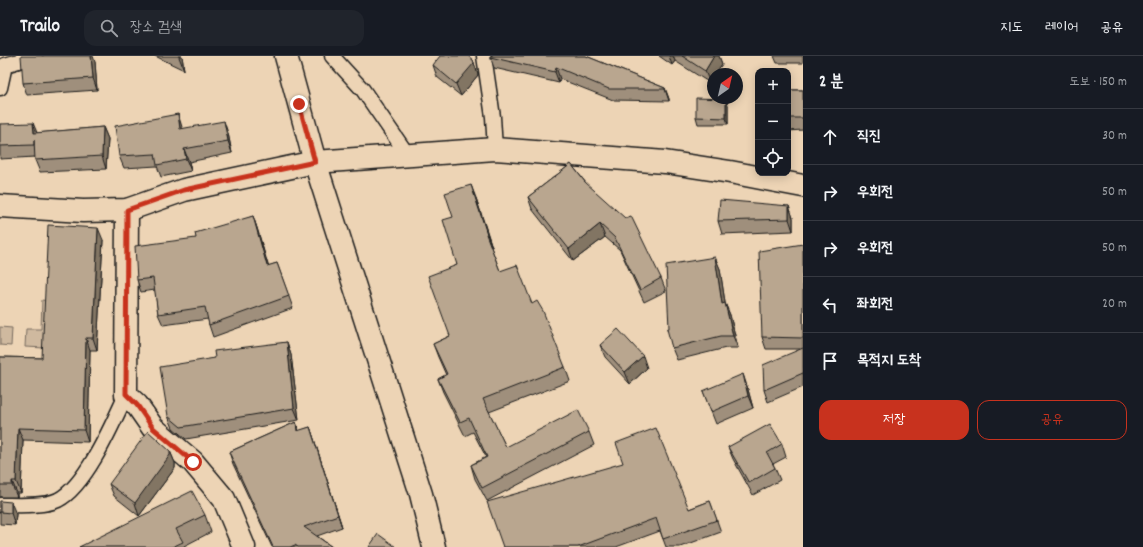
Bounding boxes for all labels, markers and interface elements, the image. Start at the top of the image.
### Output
search box [84,10,364,46]
text: Trailo [20,14,60,41]
icon: search [98,17,120,39]
text: 장소 검색 [130,17,182,39]
text: 지도 [1000,18,1023,38]
text: 레이어 [1045,18,1078,38]
text: 공유 [1100,18,1123,38]
north arrow [707,68,743,104]
map controls [755,68,791,176]
button: + [755,68,791,104]
text: 2 분 [819,71,844,95]
text: 도보 · 150 m [1069,73,1127,92]
route end [290,95,308,113]
button: − [755,104,791,140]
icon: ahead [819,126,841,148]
text: 직진 [857,126,881,148]
text: 30 m [1102,127,1127,146]
button: locate [755,140,791,176]
icon: right [819,182,841,204]
text: 우회전 [857,182,893,204]
text: 50 m [1102,183,1127,202]
icon: right [819,238,841,260]
text: 우회전 [857,238,893,260]
text: 50 m [1102,239,1127,258]
icon: left [819,294,841,316]
text: 좌회전 [857,294,893,316]
text: 20 m [1102,295,1127,314]
icon: arrive [819,350,841,372]
text: 목적지 도착 [857,350,921,372]
button: 저장 [819,400,969,440]
button: 공유 [977,400,1127,440]
route start [184,453,202,471]

